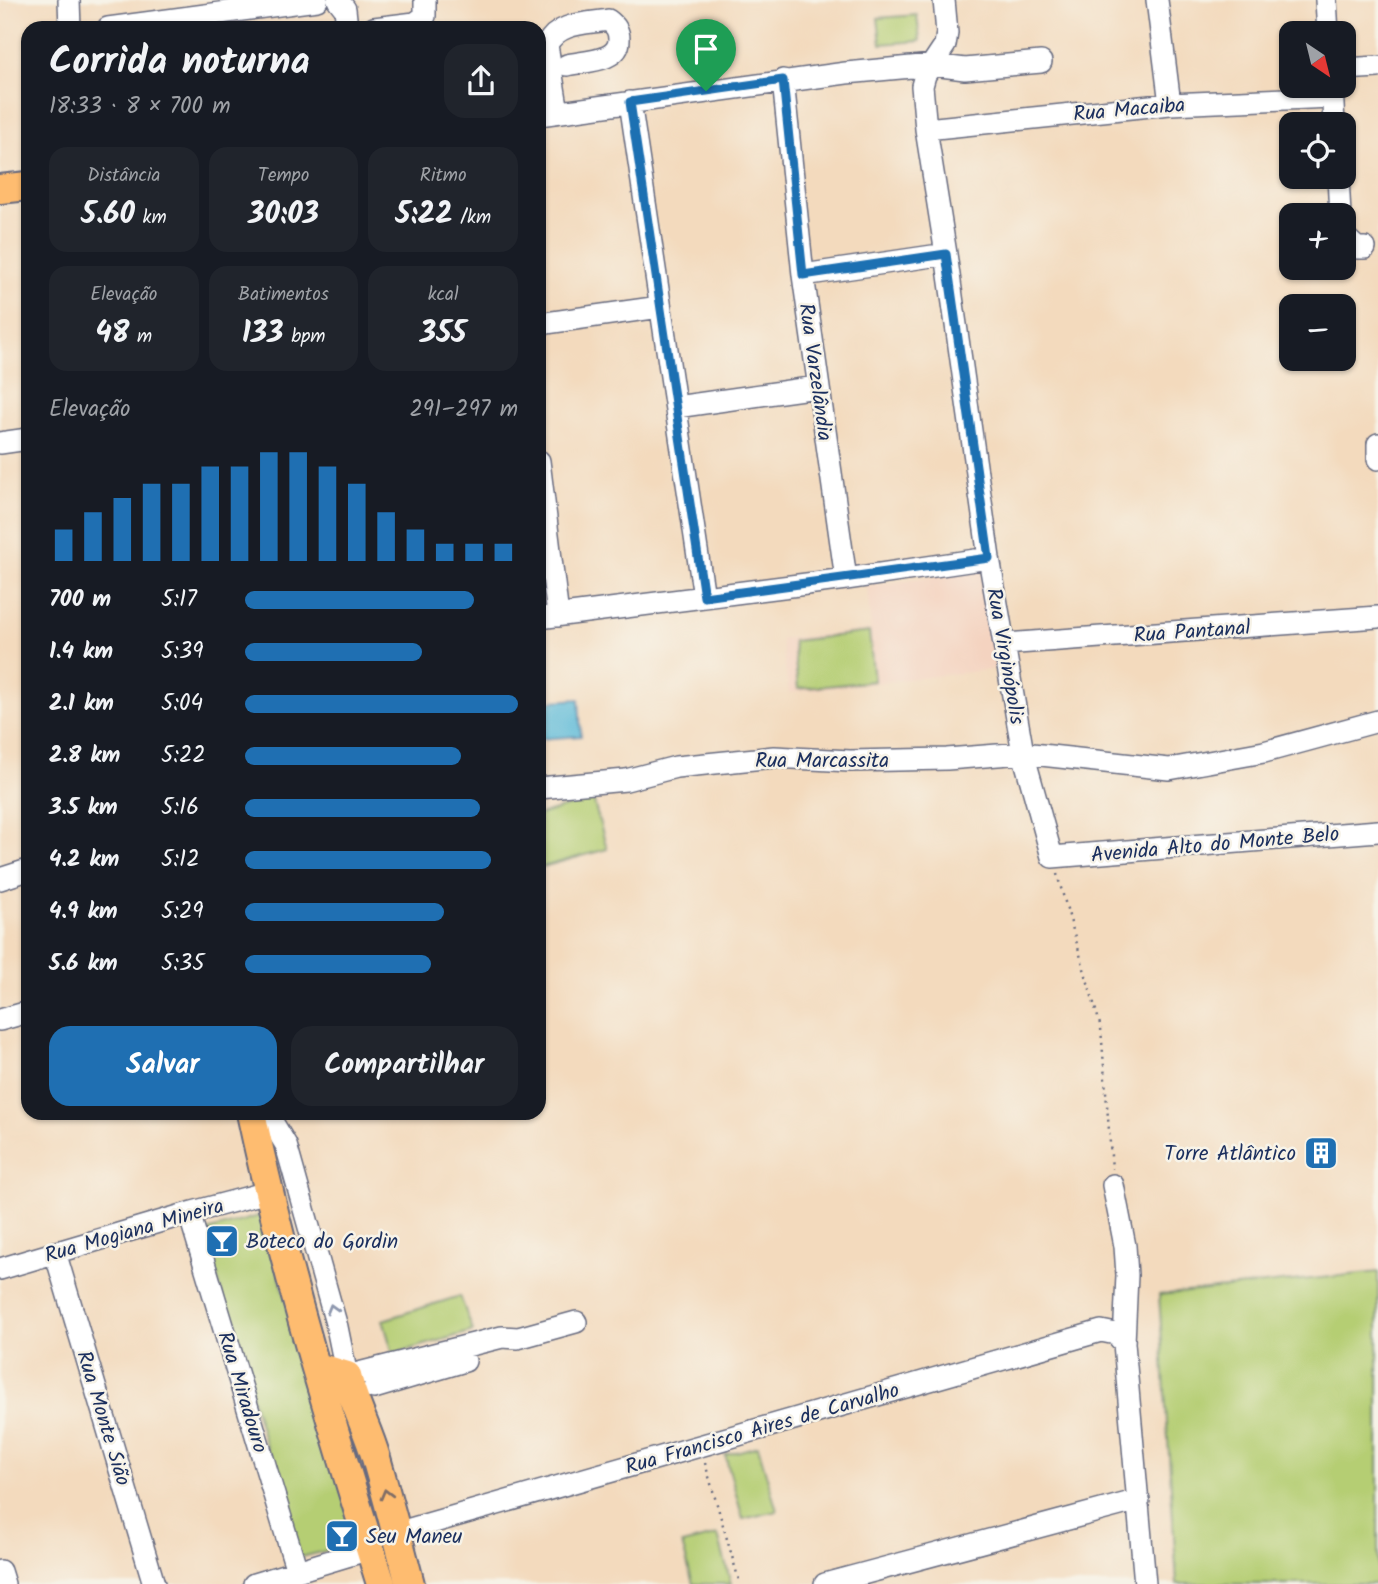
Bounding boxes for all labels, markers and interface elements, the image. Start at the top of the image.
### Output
pin [676,19,736,91]
north arrow [1279,21,1356,98]
map controls [1279,21,1356,371]
icon: arrive [687,30,725,68]
text: Corrida noturna [49,33,310,93]
button: share [444,44,518,118]
text: 18:33 · 8 × 700 m [49,89,231,125]
street label: Rua Macaiba [1072,89,1186,132]
button: locate [1279,112,1356,189]
text: Distância [87,161,160,191]
text: Tempo [258,161,309,191]
text: Ritmo [420,161,467,191]
text: 5.60 [81,191,135,239]
text: 30:03 [248,191,319,239]
text: 5:22 [395,191,453,239]
text: km [135,203,167,233]
text: /km [453,203,491,233]
button: + [1279,203,1356,280]
text: Elevação [90,280,157,310]
text: Batimentos [238,280,329,310]
text: kcal [428,280,459,310]
button: − [1279,294,1356,371]
street label: Rua Varzelândia [789,301,841,443]
text: 48 [95,310,129,358]
text: 133 [242,310,284,358]
text: 355 [420,310,467,358]
text: m [129,322,152,352]
text: bpm [284,322,325,352]
text: Elevação [49,392,131,428]
text: 291–297 m [409,392,518,428]
text: 700 m [49,582,111,618]
text: 5:17 [161,582,197,618]
street label: Rua Virginópolis [976,585,1033,727]
street label: Rua Pantanal [1132,612,1252,653]
text: 1.4 km [49,634,113,670]
text: 5:39 [161,634,203,670]
text: 2.1 km [49,686,114,722]
text: 5:04 [161,686,203,722]
text: 2.8 km [49,738,120,774]
text: 5:22 [161,738,206,774]
street label: Rua Marcassita [755,745,889,778]
text: 3.5 km [49,790,118,826]
text: 5:16 [161,790,199,826]
street label: Avenida Alto do Monte Belo [1090,818,1341,873]
text: 4.2 km [49,842,119,878]
text: 5:12 [161,842,200,878]
text: 4.9 km [49,894,118,930]
text: 5:29 [161,894,204,930]
text: 5.6 km [49,946,118,982]
text: 5:35 [161,946,205,982]
button: Salvar [49,1026,277,1106]
button: Compartilhar [291,1026,518,1106]
building icon: Torre Atlântico [1302,1134,1340,1172]
place label: Torre Atlântico [1164,1138,1296,1171]
street label: Rua Mogiana Mineira [41,1190,228,1273]
bar icon: Boteco do Gordin [203,1222,241,1260]
place label: Boteco do Gordin [246,1226,398,1259]
one-way arrow [325,1304,340,1316]
street label: Rua Miradouro [207,1328,276,1457]
street label: Rua Monte Sião [66,1347,139,1490]
street label: Rua Francisco Aires de Carvalho [621,1374,903,1484]
one-way arrow [380,1489,394,1501]
bar icon: Seu Maneu [323,1517,361,1555]
place label: Seu Maneu [366,1521,462,1554]

